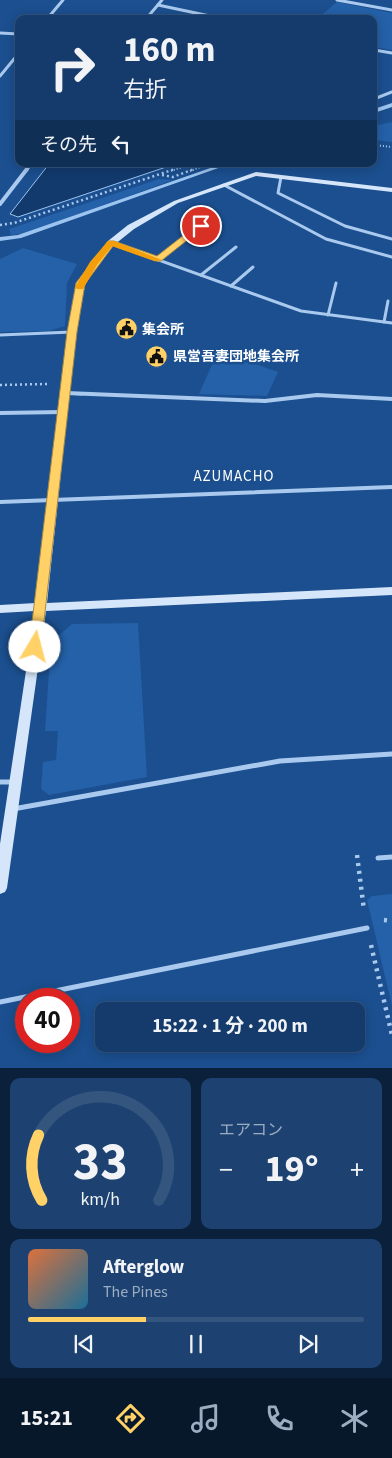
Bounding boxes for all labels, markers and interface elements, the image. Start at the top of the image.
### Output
text: 160 m [123,25,215,75]
icon: right [40,35,105,100]
text: 右折 [123,74,167,106]
icon: left [107,130,135,158]
text: その先 [40,132,97,159]
pin [180,205,222,247]
icon: arrive [187,212,215,240]
public building icon: 集会所 [114,317,138,341]
place label: 集会所 [142,320,184,340]
public building icon: 県営吾妻団地集会所 [145,344,169,368]
place label: 県営吾妻団地集会所 [173,347,299,367]
district label: AZUMACHO [194,466,274,487]
position arrow [8,620,60,672]
speed limit sign: 40 [15,988,80,1053]
text: 15:22 · 1 分 · 200 m [152,1013,308,1040]
text: エアコン [219,1119,283,1141]
text: 33 [73,1126,128,1200]
text: 19° [265,1142,319,1196]
text: − [219,1150,233,1190]
text: + [350,1150,364,1190]
text: km/h [81,1187,120,1212]
text: Afterglow [103,1254,184,1281]
text: The Pines [103,1281,168,1303]
icon: previous [70,1330,98,1358]
icon: pause [182,1330,210,1358]
icon: next [294,1330,322,1358]
icon: directions [113,1401,148,1436]
icon: music [188,1401,223,1436]
icon: phone [262,1401,297,1436]
icon: climate [337,1401,372,1436]
text: 15:21 [20,1402,73,1434]

